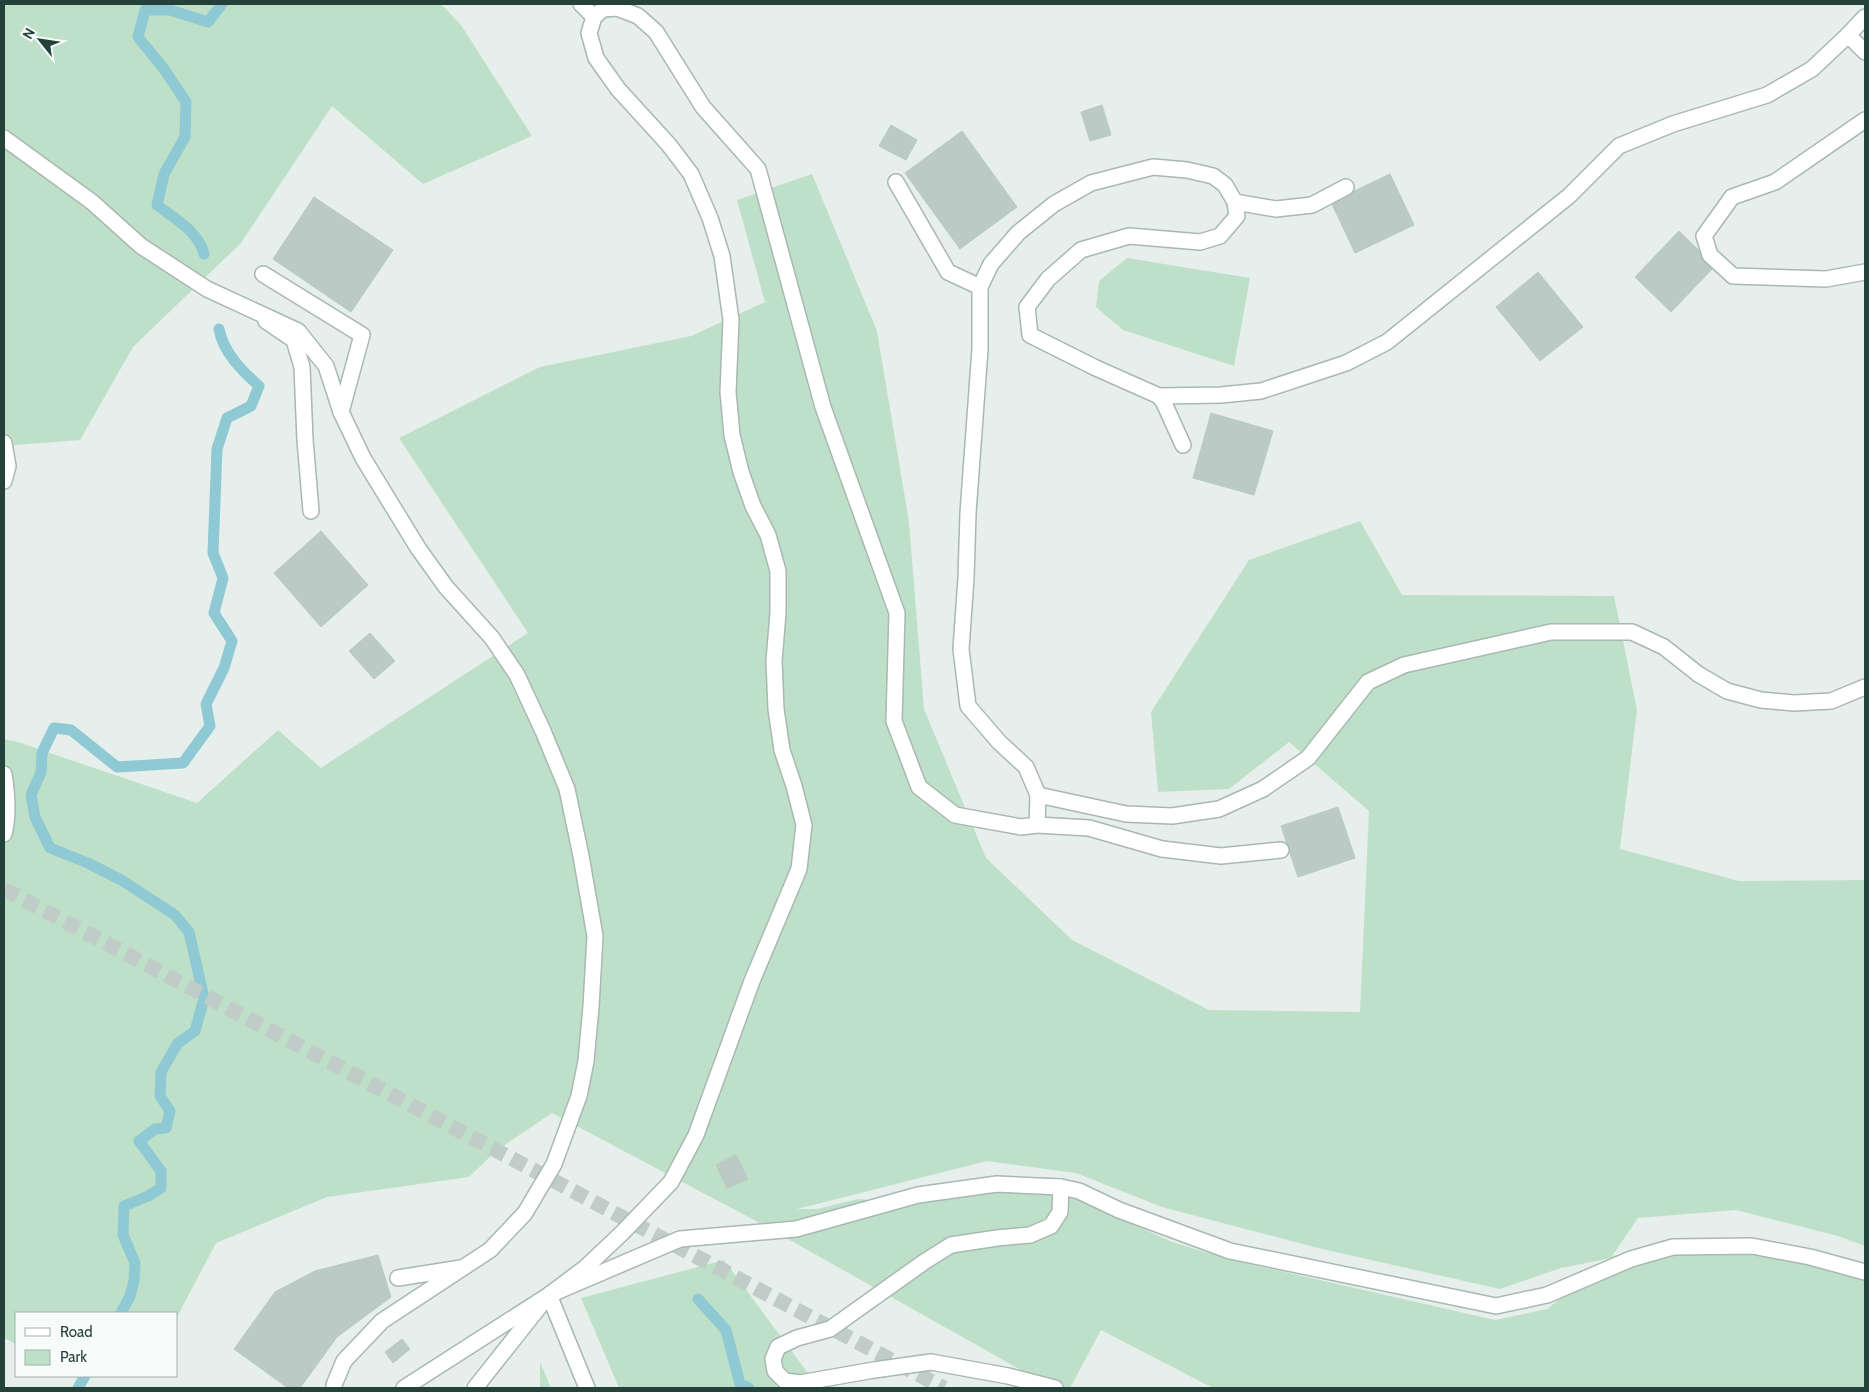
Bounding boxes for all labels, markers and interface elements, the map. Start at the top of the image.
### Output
north arrow [15,15,65,65]
text: N [18,25,39,42]
legend [15,1312,178,1377]
text: Road [60,1323,93,1341]
text: Park [60,1348,87,1366]

